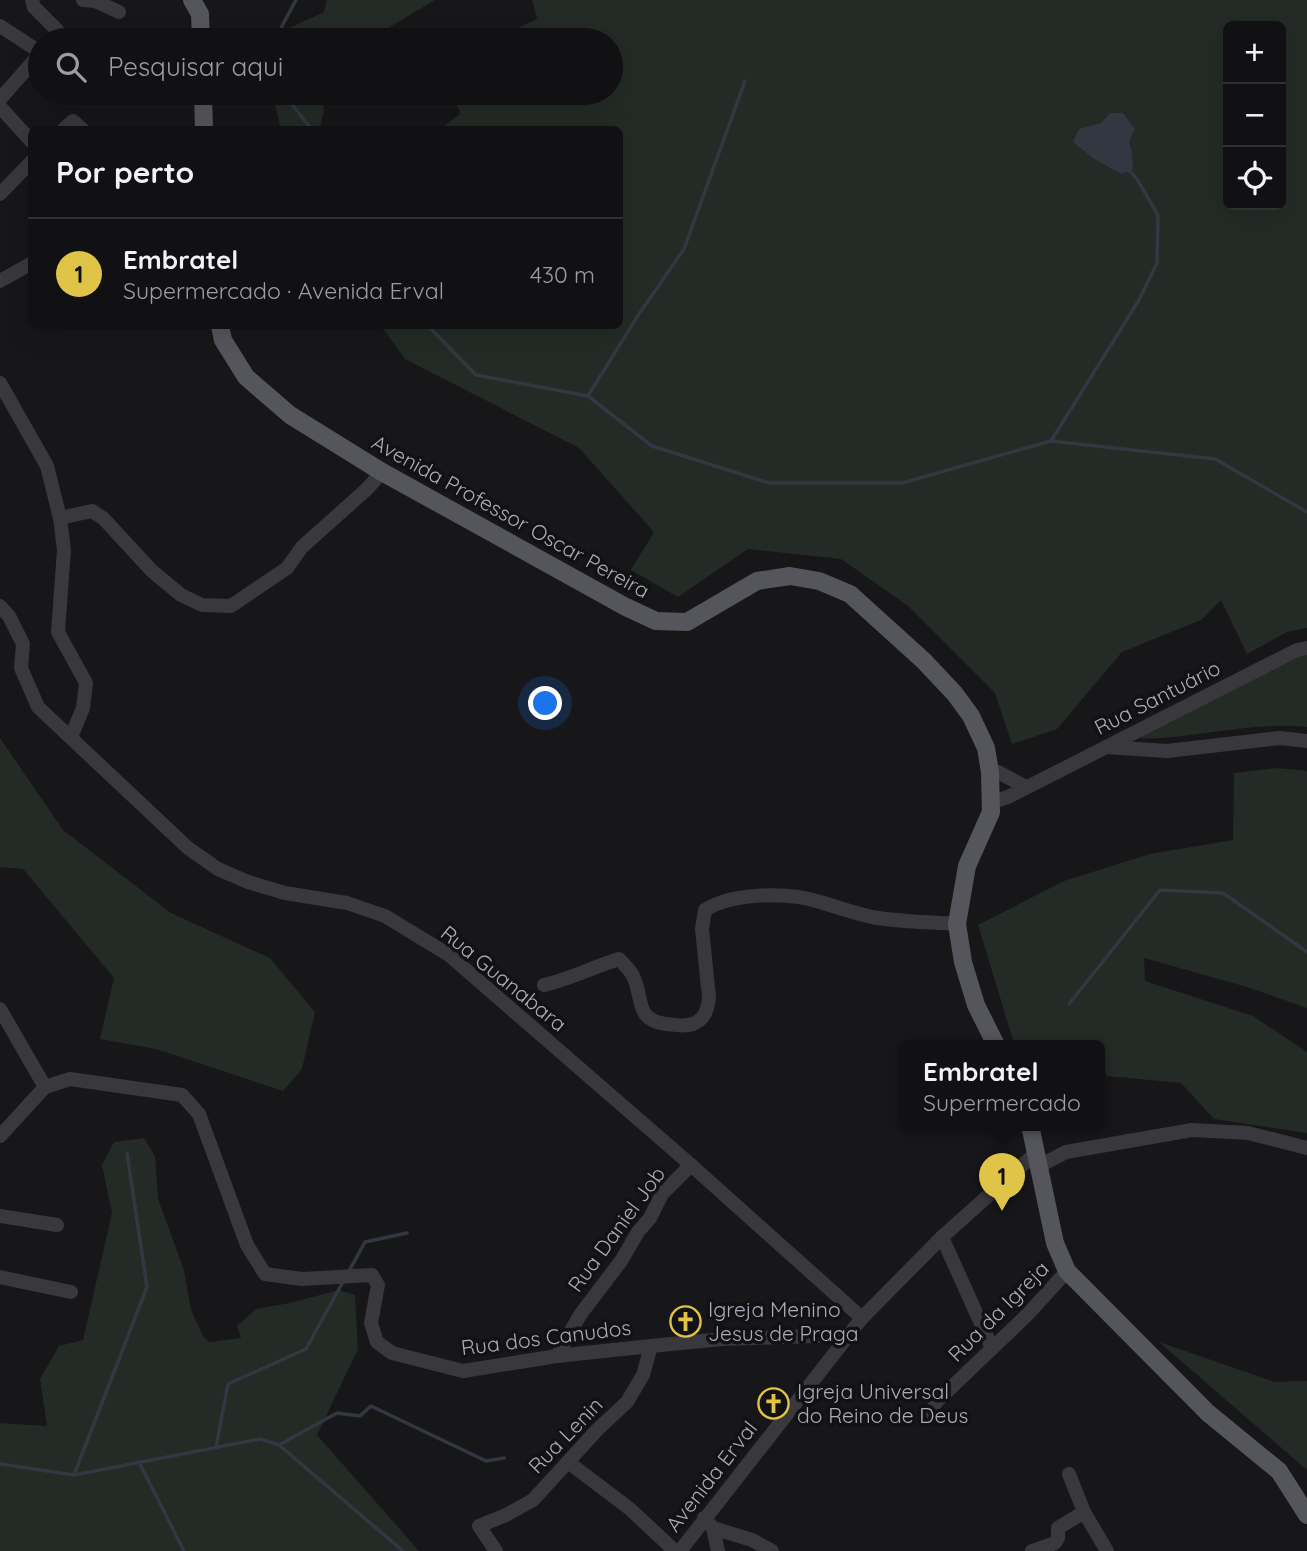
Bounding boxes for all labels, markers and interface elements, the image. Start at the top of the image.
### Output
map controls [1223,21,1286,210]
button: + [1223,21,1286,84]
search box [28,28,623,105]
icon: search [52,48,90,86]
text: Pesquisar aqui [108,50,283,83]
button: − [1223,84,1286,147]
button: locate [1223,147,1286,210]
text: Por perto [56,153,194,191]
text: Embratel [123,243,238,276]
text: 1 [75,260,83,289]
text: 430 m [530,260,595,289]
text: Supermercado · Avenida Erval [123,276,444,305]
street label: Avenida Professor Oscar Pereira [368,429,654,603]
street label: Rua Santuário [1090,654,1224,740]
your location [528,686,562,720]
street label: Rua Guanabara [436,919,572,1037]
popup [899,1040,1105,1131]
text: Embratel [923,1055,1038,1088]
text: Supermercado [923,1088,1081,1117]
pin: 1 [979,1153,1025,1211]
street label: Rua Daniel Job [562,1161,670,1297]
street label: Rua da Igreja [942,1255,1054,1367]
place label: Igreja Menino Jesus de Praga [708,1296,858,1346]
church icon: Igreja Menino Jesus de Praga [668,1304,702,1338]
street label: Rua dos Canudos [460,1314,632,1360]
place label: Igreja Universal do Reino de Deus [797,1378,968,1428]
church icon: Igreja Universal do Reino de Deus [757,1386,791,1420]
street label: Rua Lenin [522,1391,608,1479]
street label: Avenida Erval [660,1415,762,1537]

